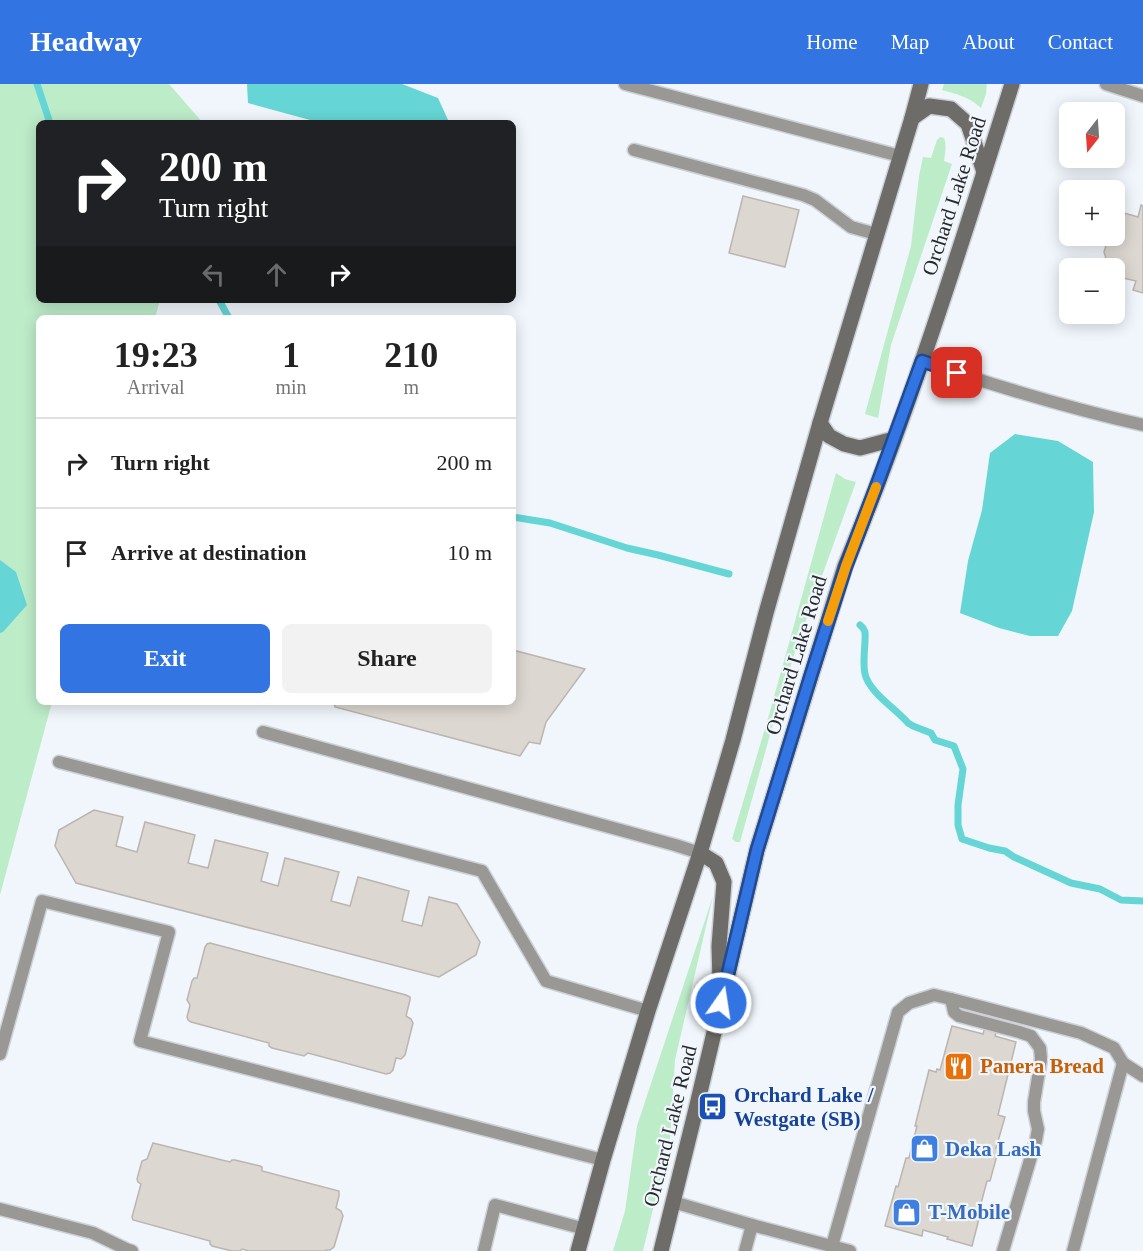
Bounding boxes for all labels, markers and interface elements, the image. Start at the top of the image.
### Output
text: Headway [30,26,142,57]
text: Home [806,30,858,54]
text: Map [891,30,929,54]
text: About [962,30,1015,54]
text: Contact [1048,30,1113,54]
north arrow [1059,102,1125,168]
map controls [1059,102,1125,324]
street label: Orchard Lake Road [917,113,991,278]
icon: right [60,144,138,222]
text: 200 m [159,144,268,190]
button: + [1059,180,1125,246]
text: Turn right [159,193,268,223]
icon: left [197,258,230,291]
icon: ahead [260,258,293,291]
icon: right [323,258,356,291]
button: − [1059,258,1125,324]
text: 19:23 [114,335,198,375]
text: 1 [282,335,300,375]
text: 210 [384,335,438,375]
pin [931,347,982,398]
icon: arrive [940,356,973,389]
text: Arrival [127,376,185,398]
text: min [275,376,307,398]
text: m [404,376,419,398]
icon: right [60,447,93,480]
text: Turn right [111,450,210,475]
text: 200 m [436,450,492,475]
icon: arrive [60,537,93,570]
text: Arrive at destination [111,540,307,565]
text: 10 m [447,540,492,565]
street label: Orchard Lake Road [760,572,832,738]
button: Exit [60,624,270,693]
button: Share [282,624,492,693]
position arrow [689,971,753,1035]
street label: Orchard Lake Road [638,1042,702,1209]
restaurant icon: Panera Bread [943,1050,975,1082]
place label: Panera Bread [980,1054,1104,1078]
place label: Orchard Lake / Westgate (SB) [734,1083,875,1131]
bus stop icon: Orchard Lake / Westgate (SB) [697,1091,729,1123]
shop icon: Deka Lash [908,1133,940,1165]
place label: Deka Lash [945,1137,1042,1161]
shop icon: T-Mobile [891,1196,923,1228]
place label: T-Mobile [928,1200,1010,1224]

